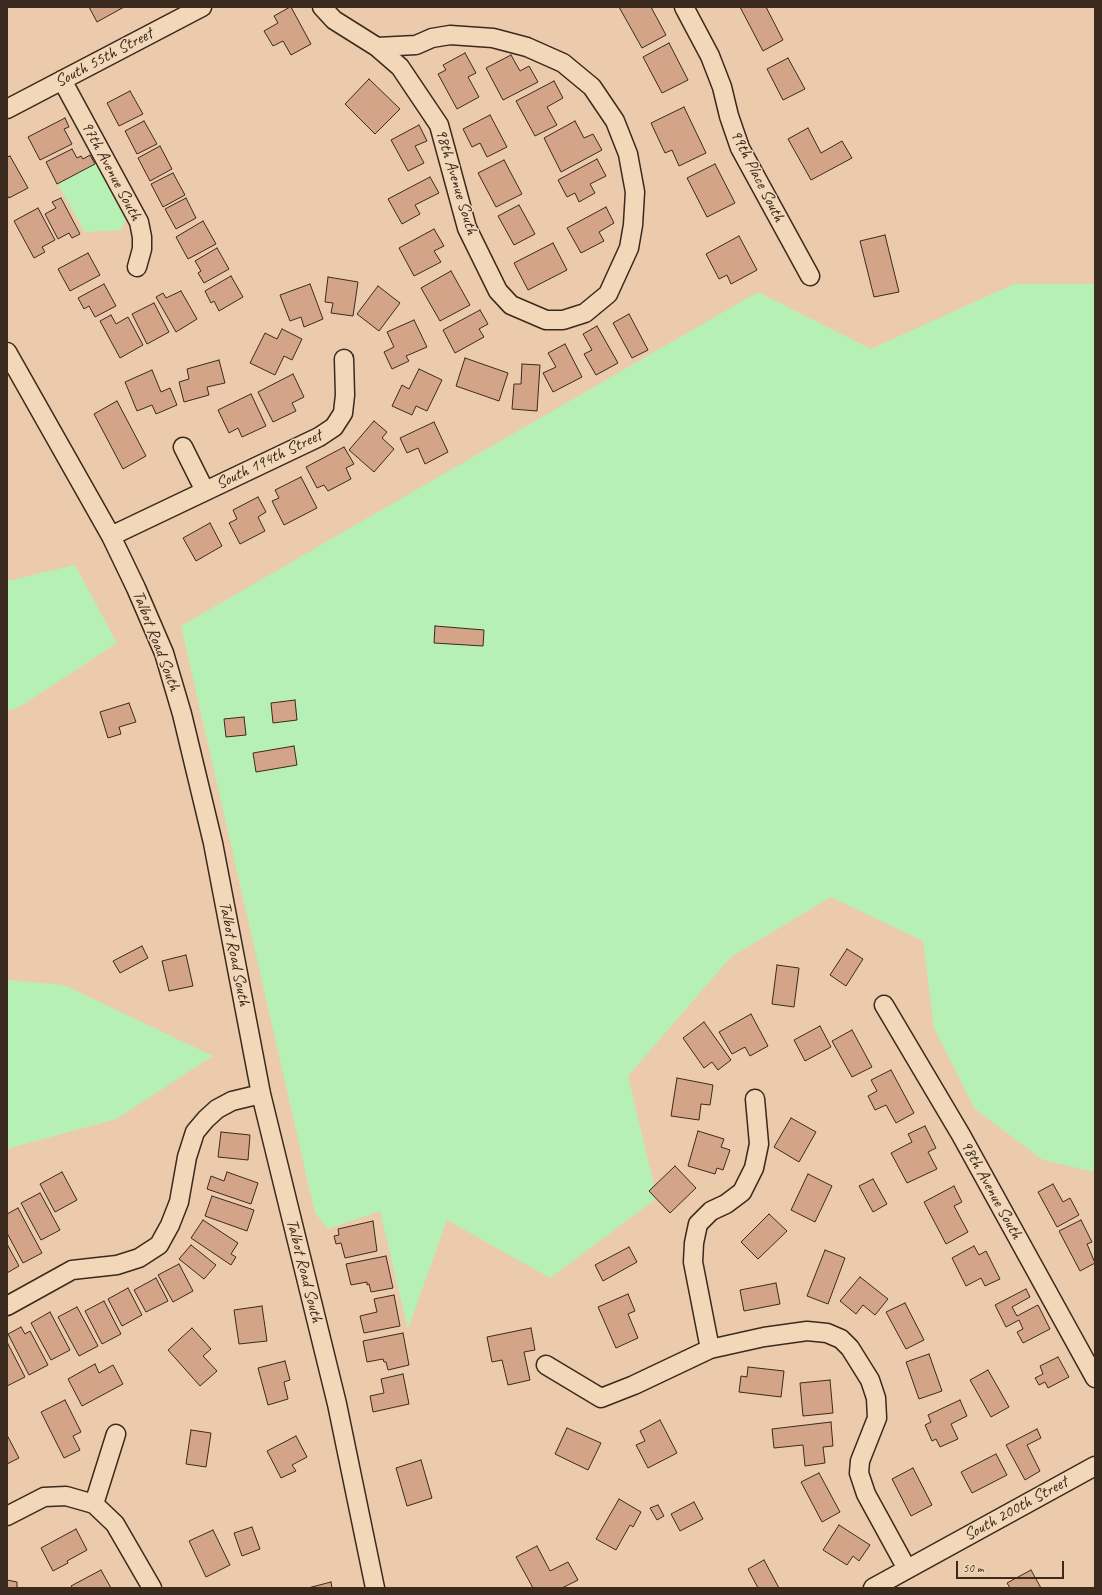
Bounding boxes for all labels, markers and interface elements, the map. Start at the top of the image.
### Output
street label: South 55th Street [52,24,156,92]
street label: 97th Avenue South [76,118,146,224]
street label: 98th Avenue South [430,127,482,237]
street label: 99th Place South [725,127,789,225]
street label: South 194th Street [213,426,325,494]
street label: Talbot Road South [127,588,185,694]
street label: Talbot Road South [214,900,254,1008]
street label: 98th Avenue South [955,1137,1027,1243]
street label: Talbot Road South [281,1217,327,1325]
street label: South 200th Street [961,1472,1071,1546]
scale bar [958,1553,1066,1579]
text: 50 m [963,1560,983,1576]

